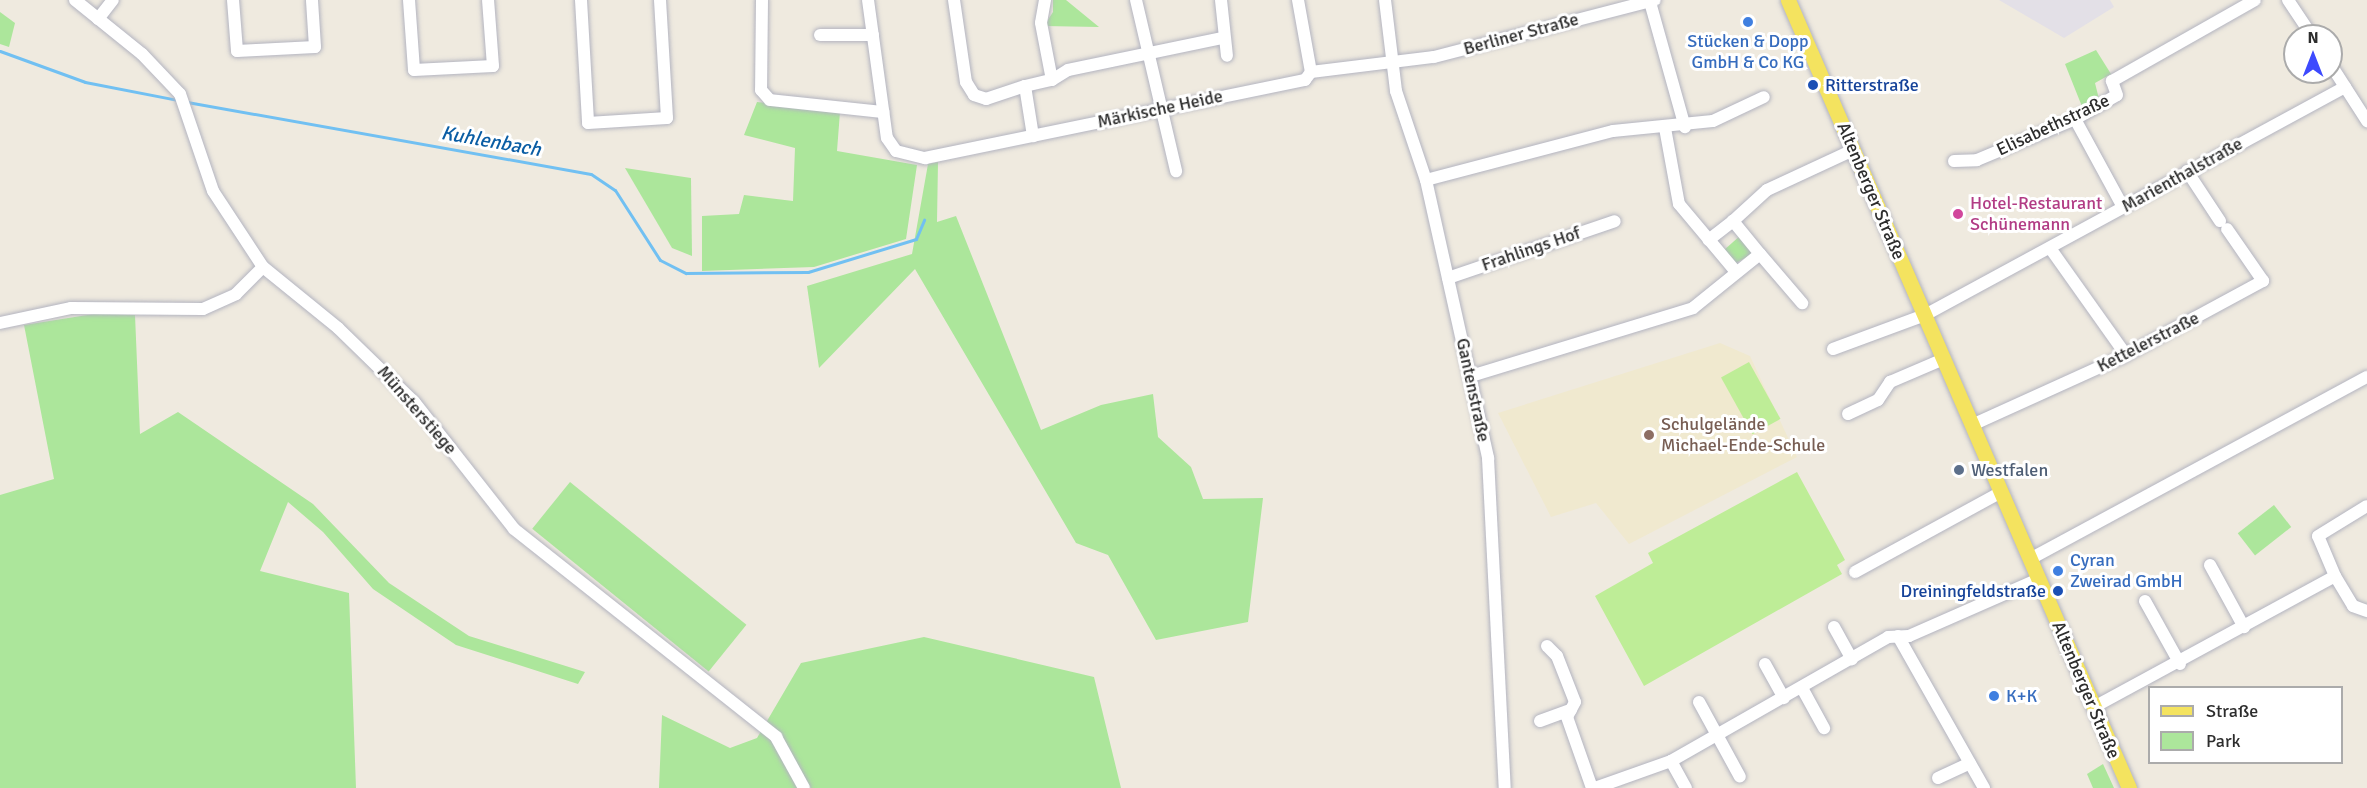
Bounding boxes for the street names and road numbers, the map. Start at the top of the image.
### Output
street label: Berliner Straße [1461,8,1581,60]
street label: Märkische Heide [1095,85,1225,133]
street label: Elisabethstraße [1993,89,2113,161]
street label: Altenberger Straße [1832,119,1910,263]
street label: Marienthalstraße [2118,133,2246,217]
street label: Frahlings Hof [1479,222,1583,276]
street label: Kettelerstraße [2093,307,2203,377]
street label: Gantenstraße [1451,336,1495,444]
street label: Münsterstiege [373,361,461,459]
street label: Altenberger Straße [2047,618,2125,762]

